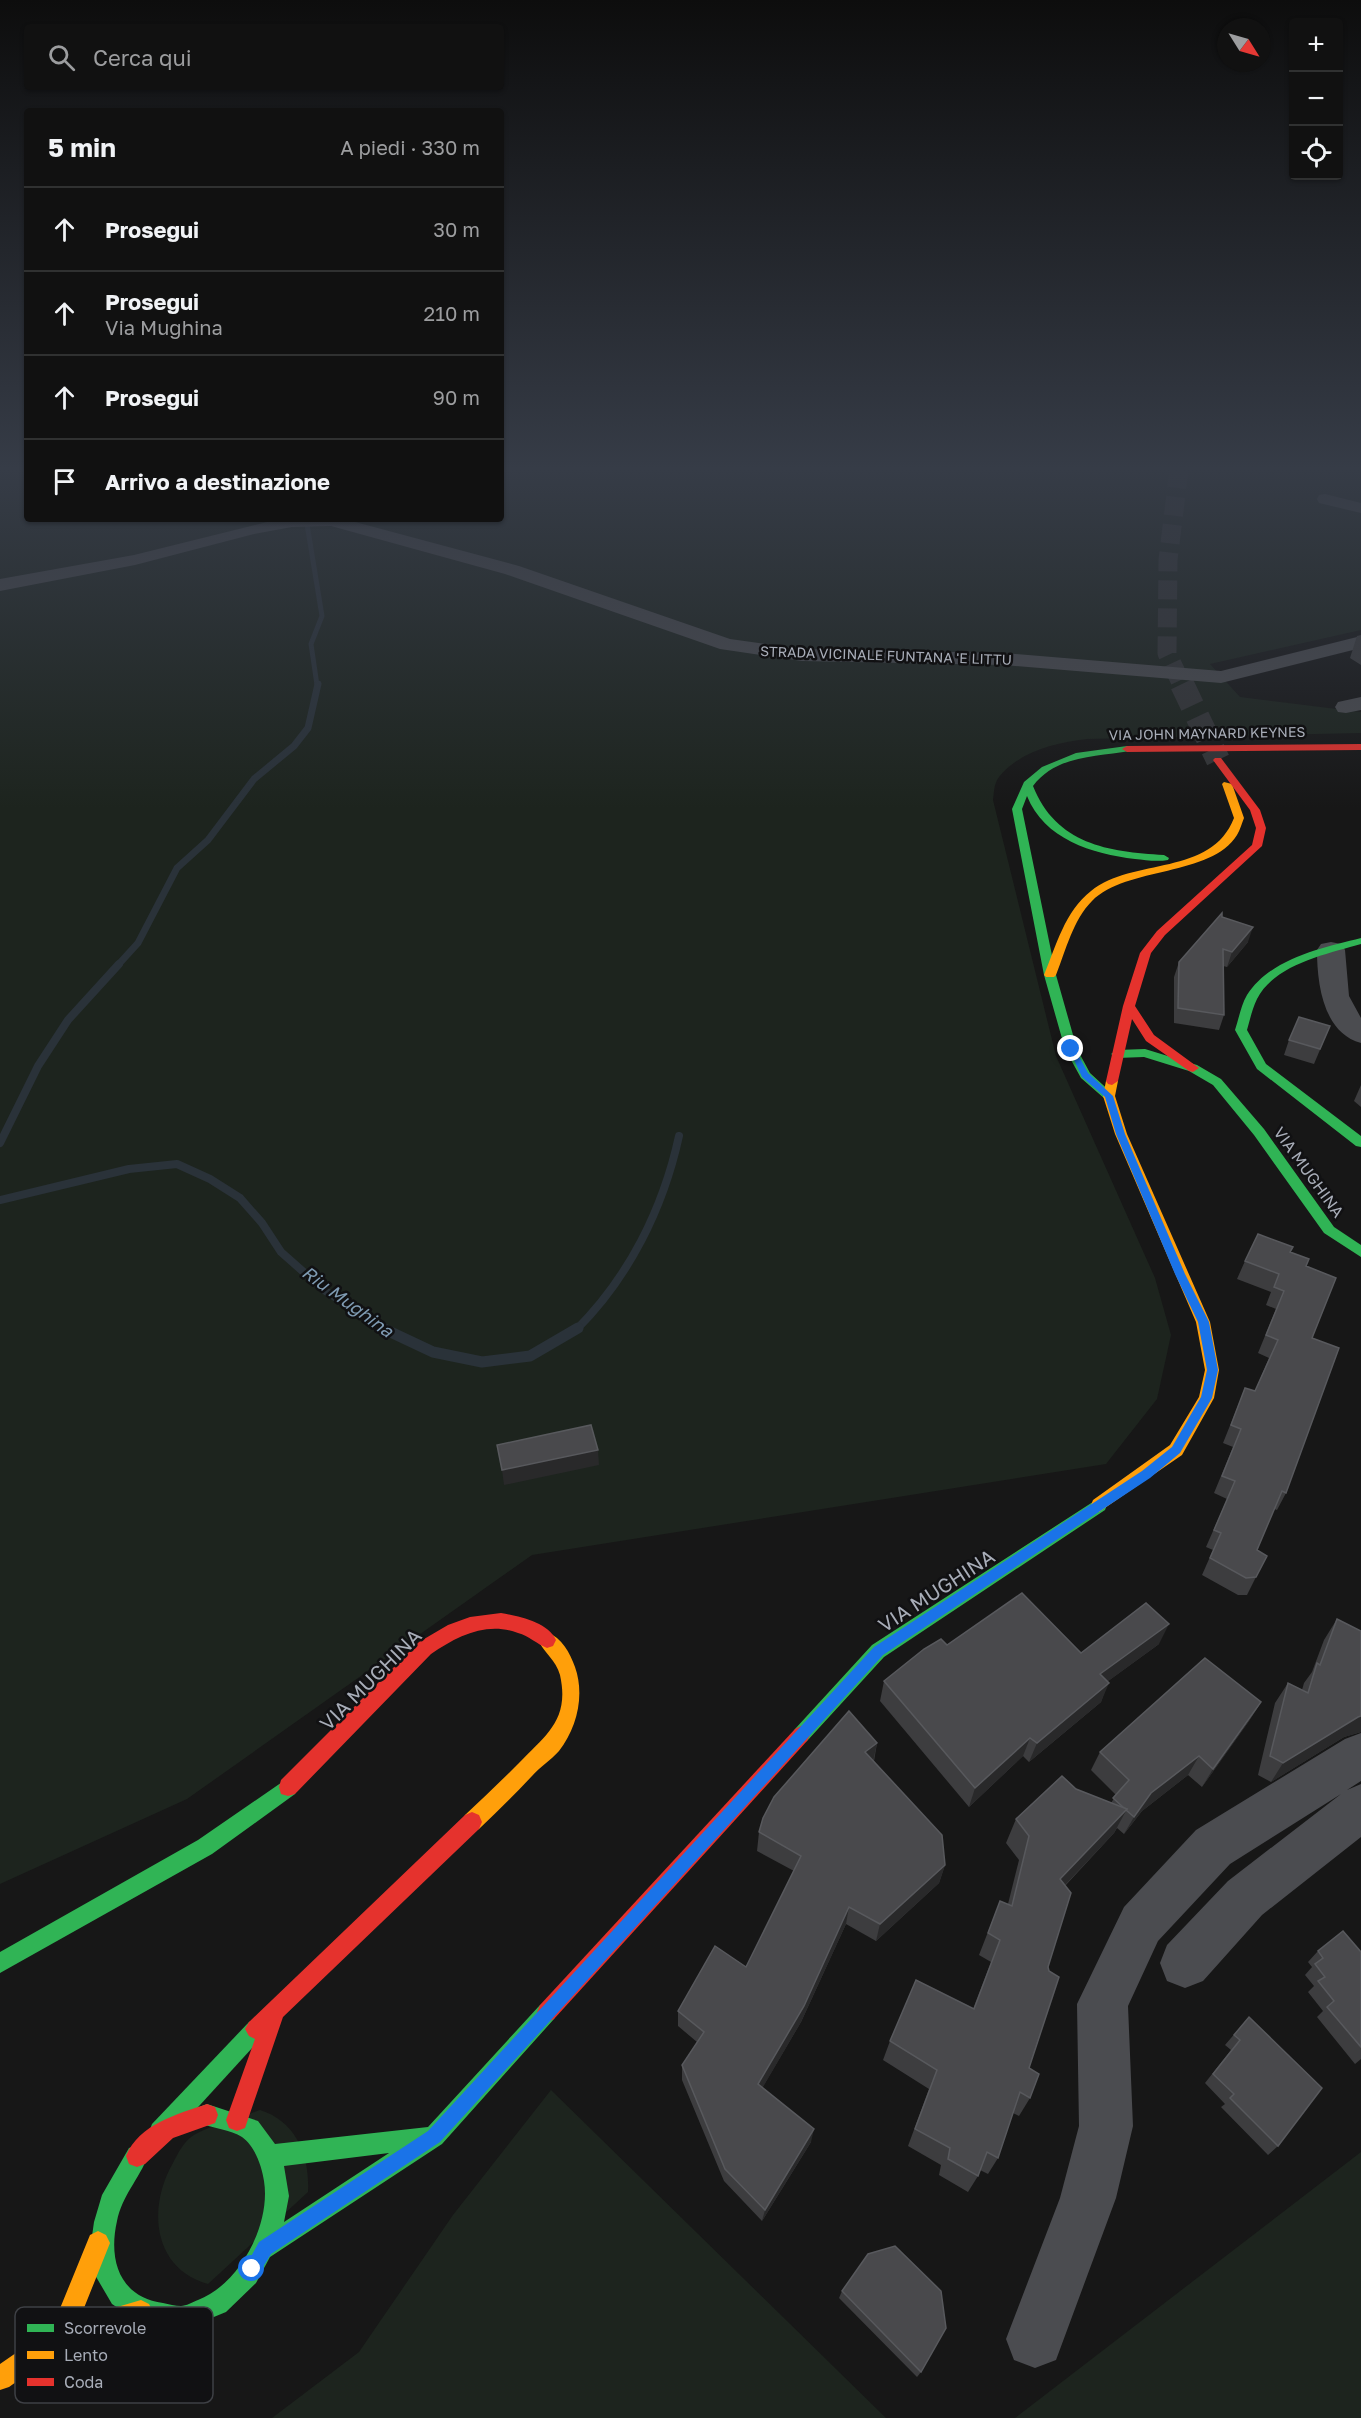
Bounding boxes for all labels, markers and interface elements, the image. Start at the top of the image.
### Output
north arrow [1217,18,1271,72]
map controls [1289,18,1343,180]
button: + [1289,18,1343,72]
search box [24,24,504,90]
icon: search [45,41,78,74]
text: Cerca qui [93,44,192,71]
button: − [1289,72,1343,126]
button: locate [1289,126,1343,180]
text: 5 min [48,132,116,163]
text: A piedi · 330 m [340,135,480,159]
icon: ahead [48,213,81,246]
text: Prosegui [105,216,199,243]
text: 30 m [433,217,480,241]
text: Prosegui [105,288,199,315]
icon: ahead [48,297,81,330]
text: 210 m [424,301,480,325]
text: Via Mughina [105,315,223,339]
icon: ahead [48,381,81,414]
text: Prosegui [105,384,199,411]
text: 90 m [433,385,480,409]
icon: arrive [48,465,81,498]
text: Arrivo a destinazione [105,468,330,495]
street label: STRADA VICINALE FUNTANA 'E LITTU [760,642,1012,668]
street label: VIA JOHN MAYNARD KEYNES [1108,723,1306,743]
route end [1057,1035,1083,1061]
street label: VIA MUGHINA [1269,1123,1349,1221]
water label: Riu Mughina [298,1261,398,1342]
street label: VIA MUGHINA [873,1543,999,1637]
street label: VIA MUGHINA [314,1623,426,1735]
route start [238,2255,264,2281]
legend [15,2307,213,2403]
text: Scorrevole [64,2318,146,2338]
text: Lento [64,2345,108,2365]
text: Coda [64,2372,103,2392]

